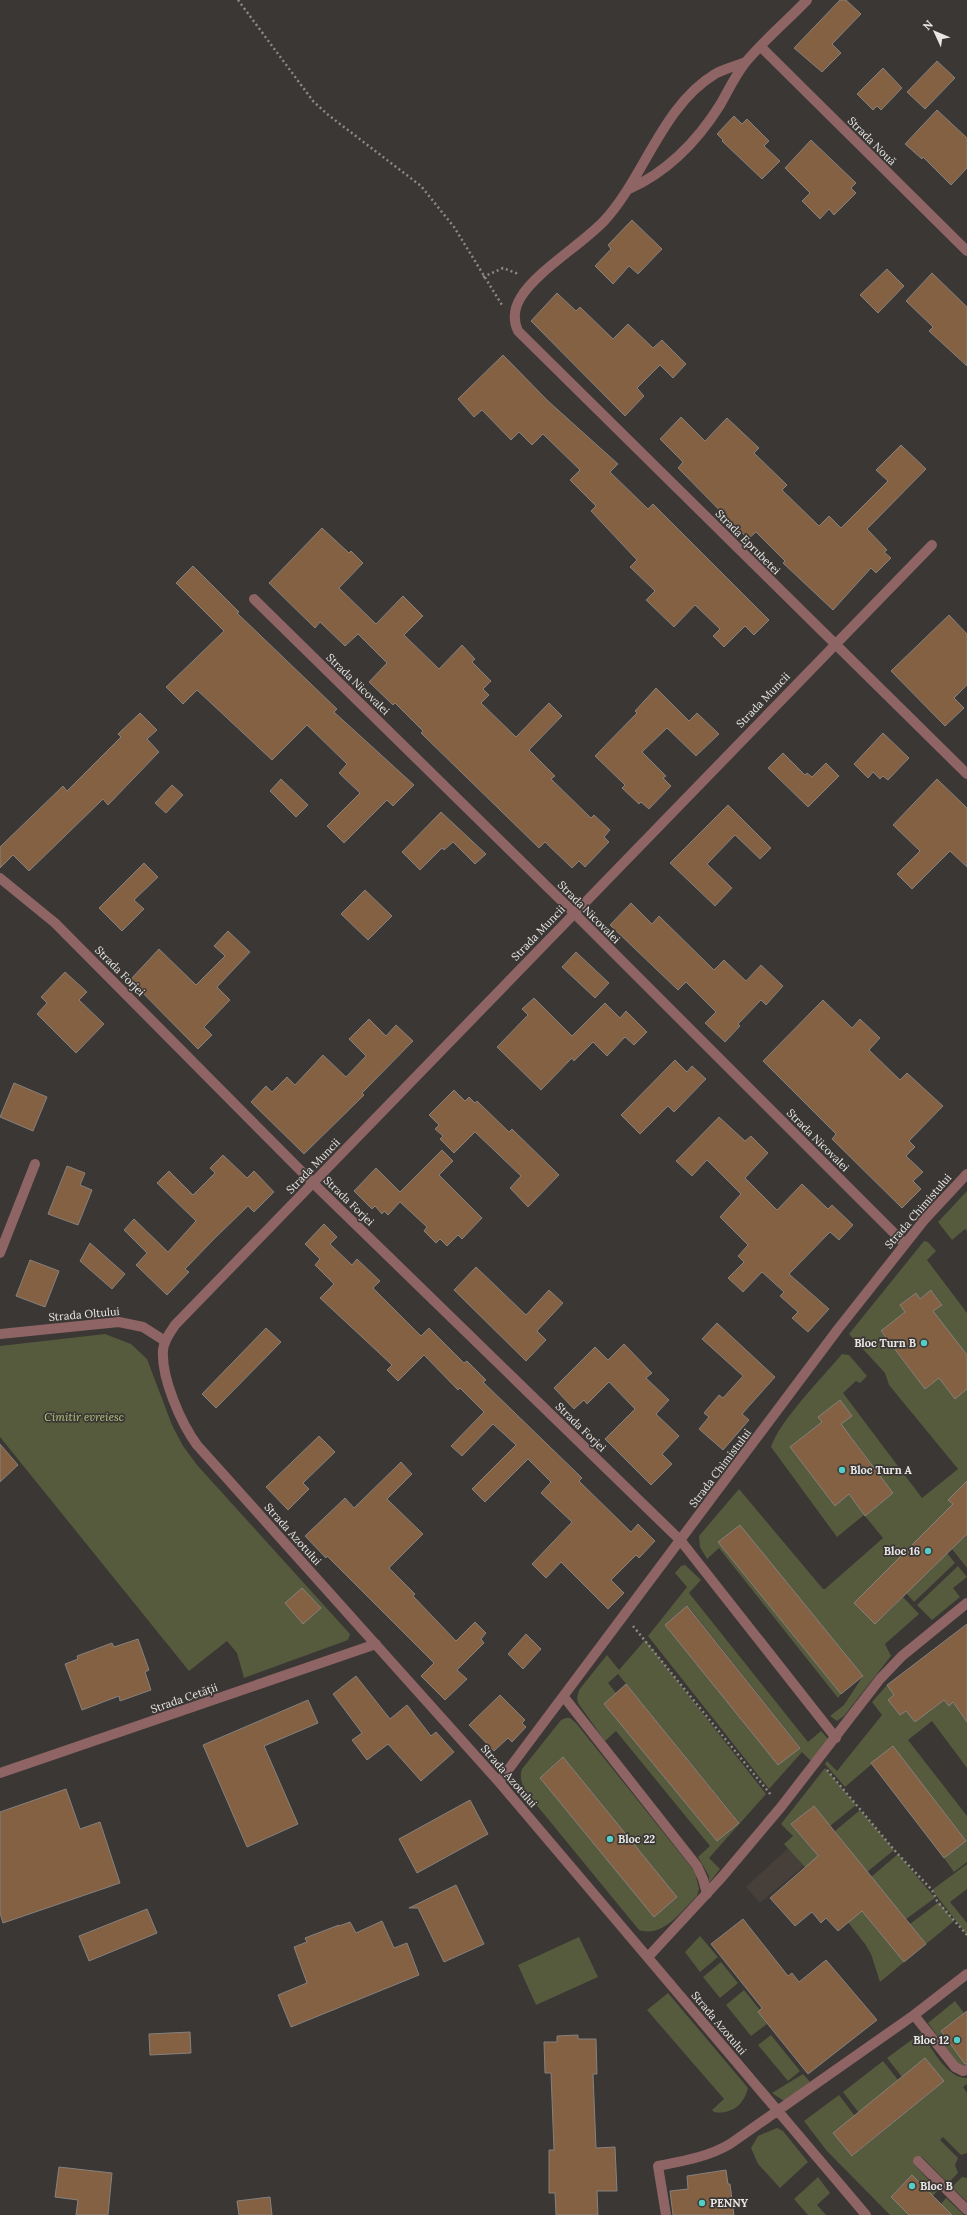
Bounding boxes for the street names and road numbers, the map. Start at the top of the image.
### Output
street label: Strada Nouă [845,114,899,168]
street label: Strada Eprubetei [713,507,783,577]
street label: Strada Nicovalei [323,650,393,718]
street label: Strada Muncii [733,669,793,731]
street label: Strada Nicovalei [555,878,623,946]
street label: Strada Muncii [508,902,568,964]
street label: Strada Forjei [92,943,148,999]
street label: Strada Nicovalei [784,1106,852,1174]
street label: Strada Muncii [283,1135,343,1197]
street label: Strada Chimistului [882,1171,954,1251]
street label: Strada Forjei [321,1173,377,1229]
street label: Strada Oltului [48,1304,120,1324]
street label: Strada Forjei [553,1399,609,1455]
street label: Strada Chimistului [686,1426,754,1510]
street label: Strada Azotului [261,1500,325,1568]
street label: Strada Cetății [149,1680,219,1716]
street label: Strada Azotului [478,1742,540,1810]
street label: Strada Azotului [688,1988,750,2058]

